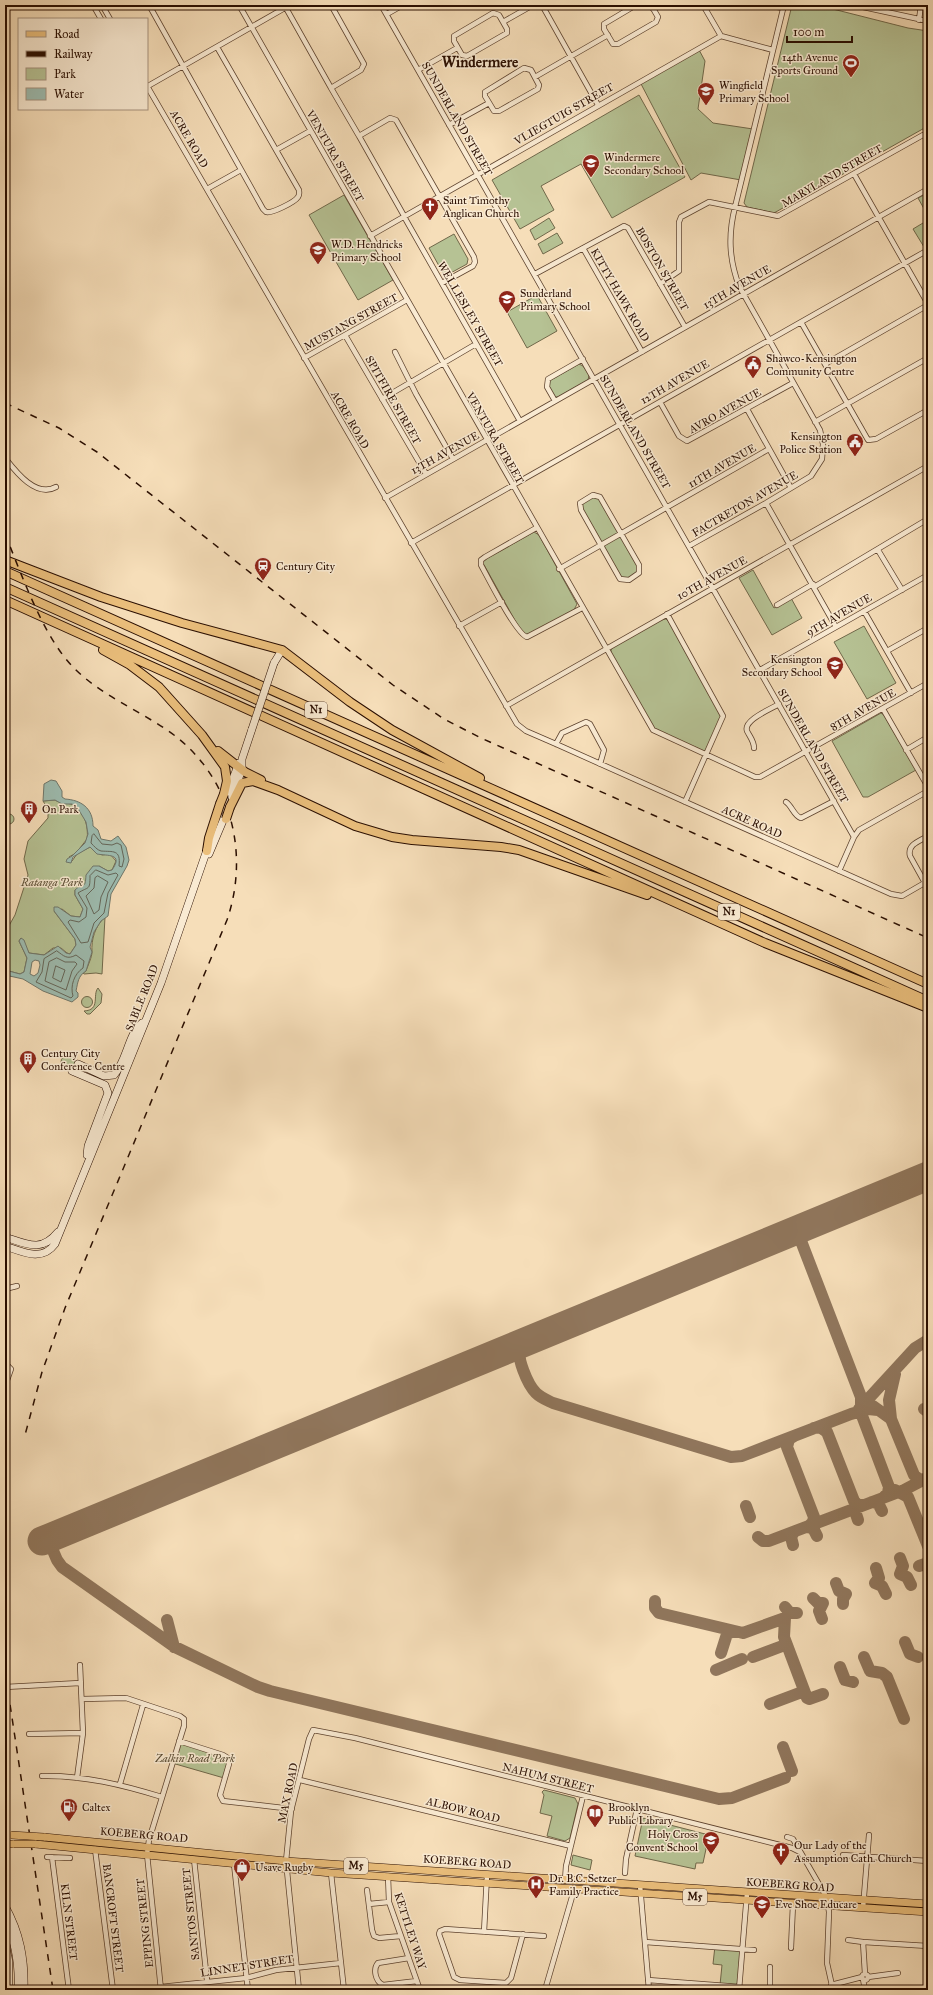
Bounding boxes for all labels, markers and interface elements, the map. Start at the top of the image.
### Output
legend [18,18,148,110]
scale bar [787,18,852,44]
text: 100 m [793,25,824,39]
text: Road [54,27,80,41]
text: Railway [54,47,93,61]
place label: 14th Avenue Sports Ground [771,51,838,77]
district label: Windermere [442,53,519,71]
sports icon: 14th Avenue Sports Ground [841,53,861,78]
street label: SUNDERLAND STREET [419,60,495,179]
text: Park [54,67,76,81]
place label: Wingfield Primary School [719,79,789,105]
street label: VLIEGTUIG STREET [511,80,616,148]
school or university icon: Wingfield Primary School [696,81,716,106]
text: Water [54,87,84,101]
street label: ACRE ROAD [167,107,211,170]
street label: VENTURA STREET [303,107,367,204]
street label: MARYLAND STREET [779,142,885,210]
place label: Windermere Secondary School [604,151,684,177]
school or university icon: Windermere Secondary School [581,153,601,178]
place label: Saint Timothy Anglican Church [442,194,519,220]
church icon: Saint Timothy Anglican Church [420,196,440,221]
street label: BOSTON STREET [633,225,691,314]
place label: W.D. Hendricks Primary School [331,238,403,264]
school or university icon: W.D. Hendricks Primary School [308,240,328,265]
street label: KITTY HAWK ROAD [588,246,652,344]
street label: WELLESLEY STREET [435,259,506,369]
street label: 13TH AVENUE [701,262,773,312]
place label: Sunderland Primary School [520,287,590,313]
school or university icon: Sunderland Primary School [497,289,517,314]
street label: MUSTANG STREET [302,291,401,353]
place label: Shawco-Kensington Community Centre [766,352,857,378]
street label: SPITFIRE STREET [362,354,424,447]
public building icon: Shawco-Kensington Community Centre [743,354,763,379]
street label: 12TH AVENUE [638,357,712,407]
street label: SUNDERLAND STREET [597,373,673,492]
street label: AVRO AVENUE [686,386,763,437]
street label: ACRE ROAD [328,388,372,451]
street label: VENTURA STREET [463,389,527,486]
street label: 13TH AVENUE [409,429,482,477]
place label: Kensington Police Station [780,430,842,456]
public building icon: Kensington Police Station [845,432,865,457]
street label: 11TH AVENUE [686,441,758,491]
street label: FACTRETON AVENUE [690,468,800,540]
street label: 10TH AVENUE [675,553,749,603]
station icon: Century City [253,556,273,581]
place label: Century City [276,560,336,573]
street label: 9TH AVENUE [804,591,874,639]
place label: Kensington Secondary School [742,653,822,679]
school or university icon: Kensington Secondary School [825,655,845,680]
street label: 8TH AVENUE [828,686,898,734]
street label: SUNDERLAND STREET [775,687,851,806]
road number: N1 [305,702,327,718]
building icon: On Park [19,799,39,824]
place label: On Park [42,803,79,816]
street label: ACRE ROAD [719,803,784,841]
park label: Ratanga Park [20,876,83,889]
road number: N1 [718,904,740,920]
street label: SABLE ROAD [123,962,161,1033]
place label: Century City Conference Centre [41,1047,125,1073]
building icon: Century City Conference Centre [18,1049,38,1074]
park label: Zalkin Road Park [154,1752,235,1765]
street label: NAHUM STREET [501,1760,595,1796]
street label: MAX ROAD [275,1761,301,1824]
street label: ALBOW ROAD [424,1794,502,1826]
fuel station icon: Caltex [59,1797,79,1822]
place label: Caltex [82,1801,111,1814]
place label: Brooklyn Public Library [608,1801,674,1827]
library icon: Brooklyn Public Library [585,1803,605,1828]
street label: KOEBERG ROAD [99,1825,189,1845]
place label: Holy Cross Convent School [626,1828,698,1854]
school or university icon: Holy Cross Convent School [701,1830,721,1855]
place label: Our Lady of the Assumption Cath. Church [793,1839,912,1865]
church icon: Our Lady of the Assumption Cath. Church [771,1841,791,1866]
street label: KOEBERG ROAD [422,1852,512,1872]
shop icon: Usave Rugby [232,1857,252,1882]
road number: M5 [344,1858,368,1874]
place label: Usave Rugby [255,1861,314,1874]
street label: BANCROFT STREET [100,1863,126,1973]
street label: SANTOS STREET [180,1867,202,1961]
place label: Dr. B.C. Setzer Family Practice [549,1872,619,1898]
hospital icon: Dr. B.C. Setzer Family Practice [526,1874,546,1899]
street label: KOEBERG ROAD [745,1875,835,1895]
street label: EPPING STREET [134,1877,156,1968]
street label: KILN STREET [58,1883,80,1962]
road number: M5 [683,1889,707,1905]
street label: KETTLEY WAY [391,1891,429,1972]
school or university icon: Eve Shoe Educare [752,1894,772,1919]
place label: Eve Shoe Educare [775,1898,857,1911]
street label: LINNET STREET [199,1952,295,1980]

